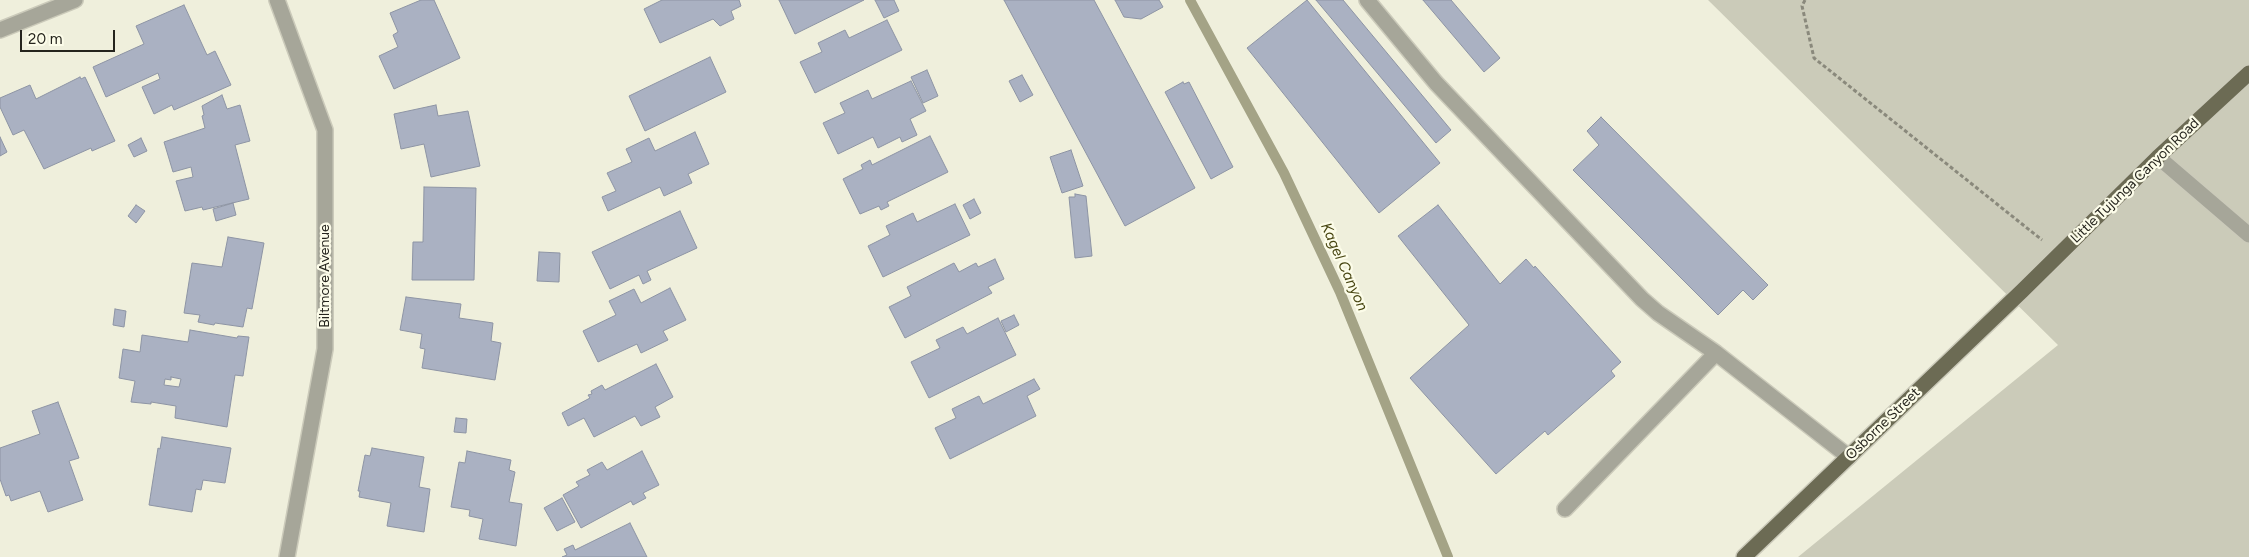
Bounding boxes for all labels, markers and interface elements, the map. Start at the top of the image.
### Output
scale bar [22,20,118,52]
text: 20 m [28,30,62,48]
street label: Little Tujunga Canyon Road [2067,115,2203,247]
water label: Kagel Canyon [1317,220,1371,314]
street label: Biltmore Avenue [317,224,333,328]
street label: Osborne Street [1842,384,1924,464]

